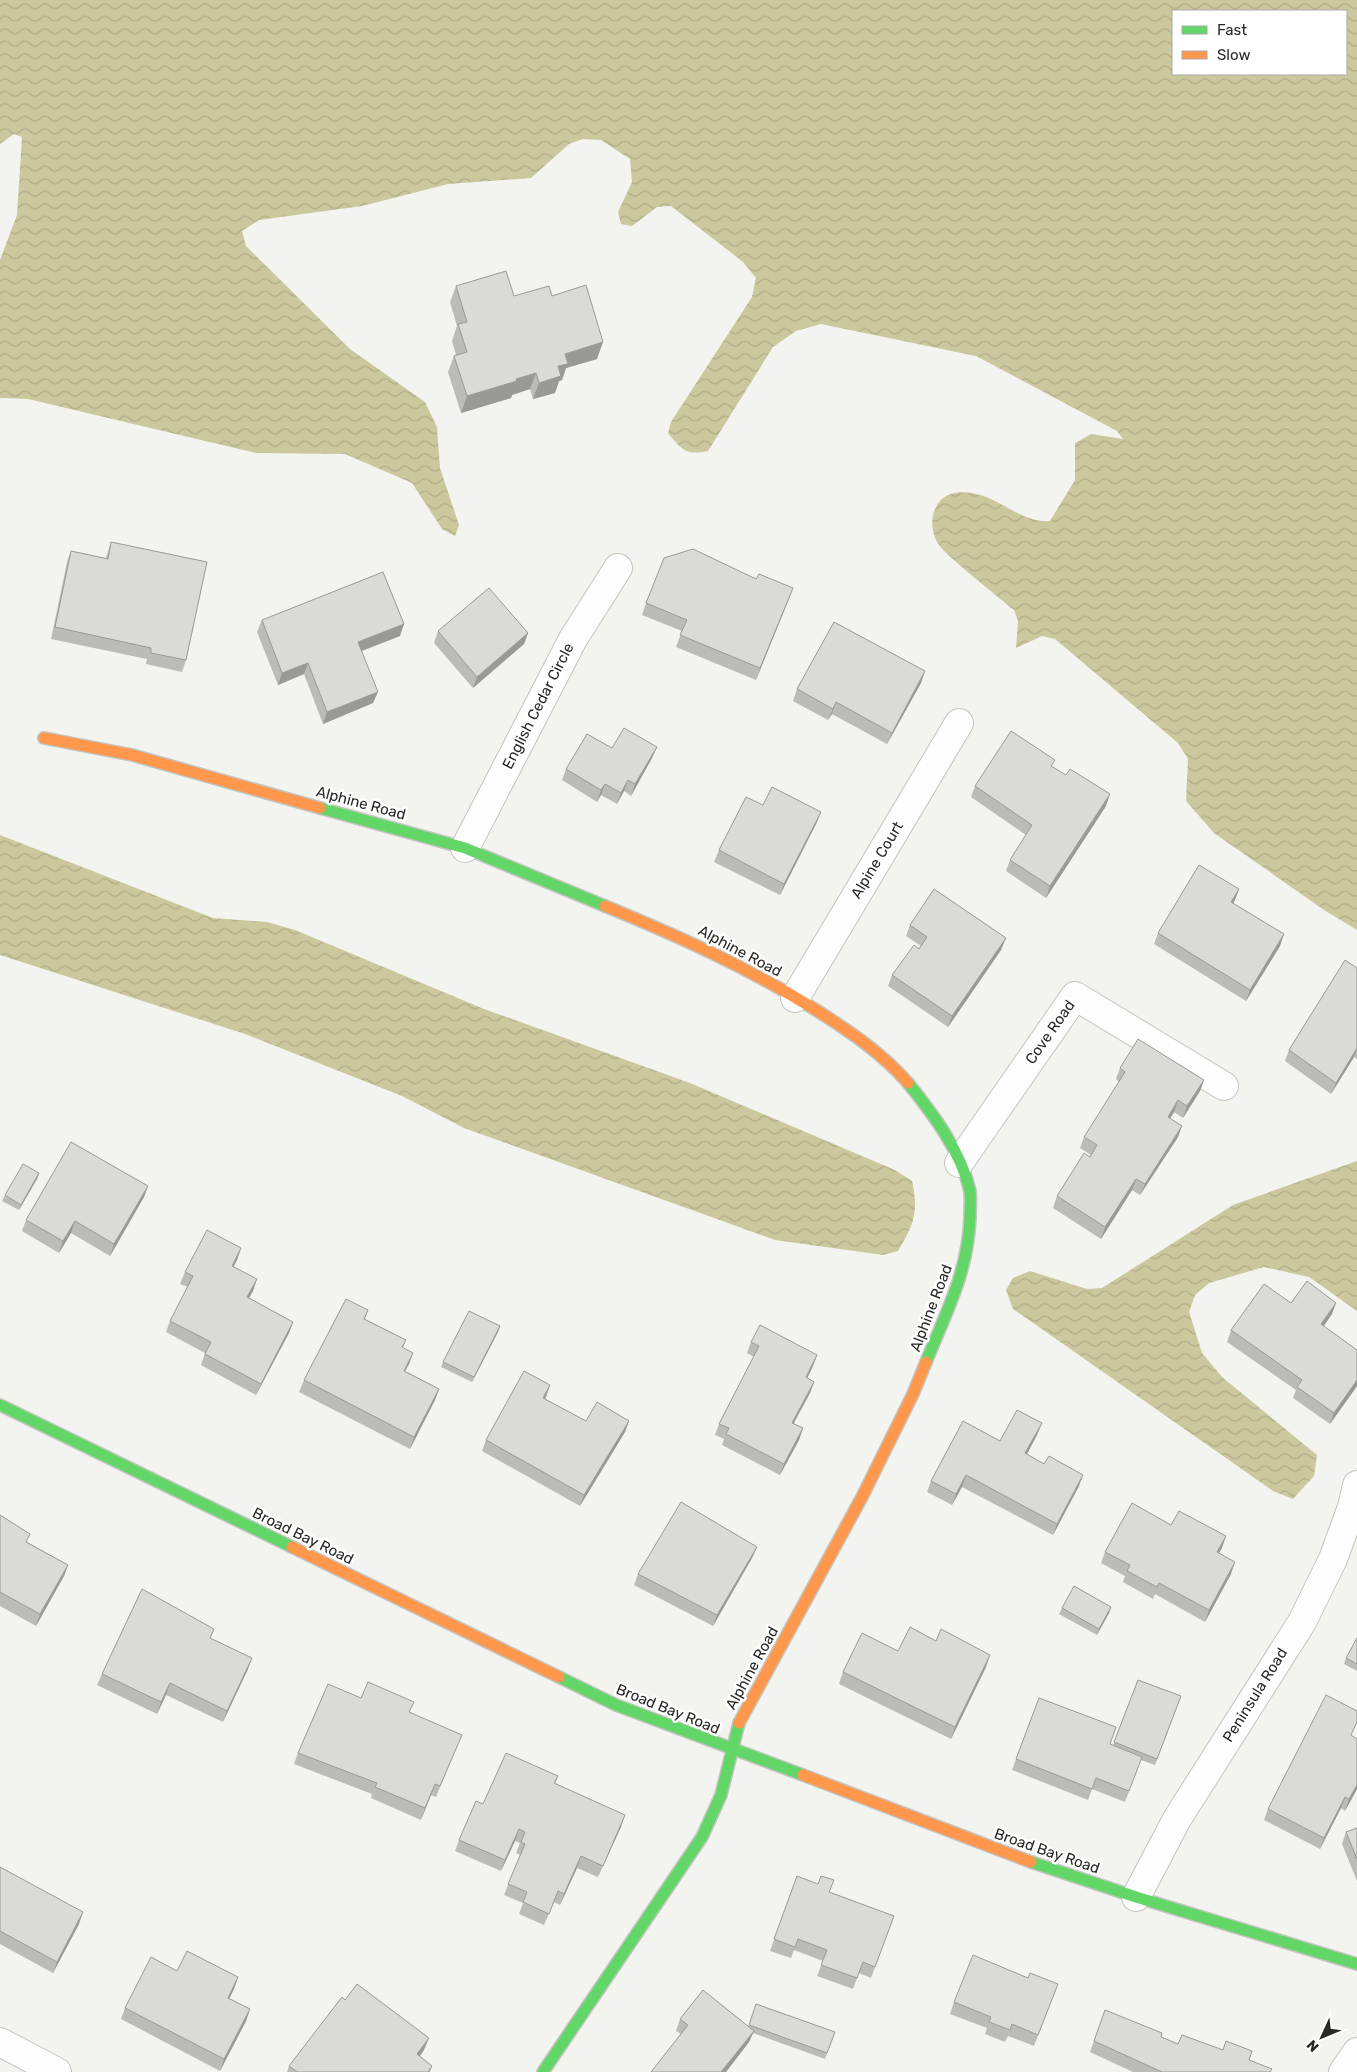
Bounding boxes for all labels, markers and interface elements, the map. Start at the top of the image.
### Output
legend [1172,10,1347,75]
text: Fast [1217,21,1247,39]
text: Slow [1217,46,1250,64]
street label: English Cedar Circle [498,640,578,772]
street label: Alphine Road [314,782,408,824]
street label: Alpine Court [847,818,907,902]
street label: Alphine Road [695,921,785,981]
street label: Cove Road [1021,997,1079,1067]
street label: Alphine Road [906,1262,956,1354]
street label: Broad Bay Road [249,1504,357,1568]
street label: Alphine Road [722,1623,782,1713]
street label: Peninsula Road [1219,1645,1291,1745]
street label: Broad Bay Road [613,1680,723,1738]
street label: Broad Bay Road [992,1825,1102,1877]
north arrow [1297,2012,1347,2062]
text: N [1303,2036,1323,2055]

